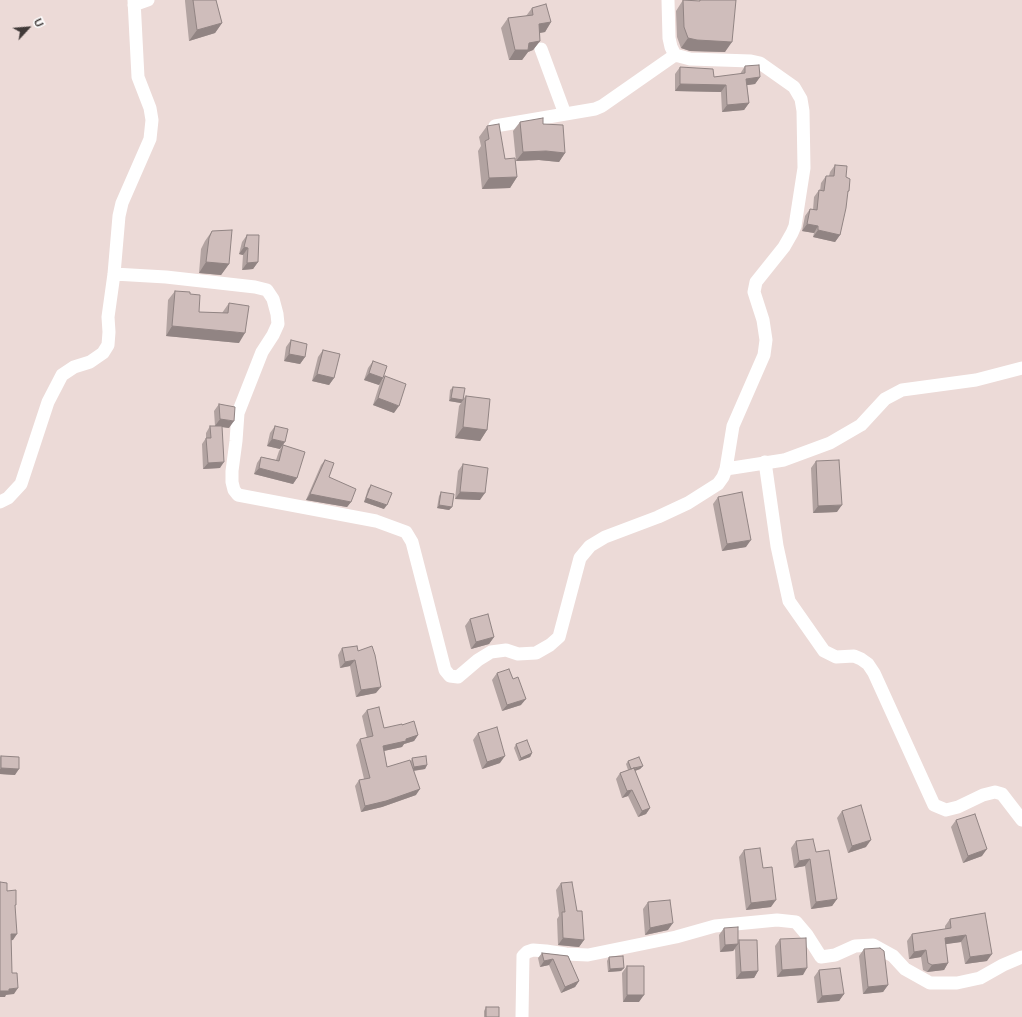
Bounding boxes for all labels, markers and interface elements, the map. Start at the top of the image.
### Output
north arrow [8,8,48,48]
text: U [32,17,46,29]

